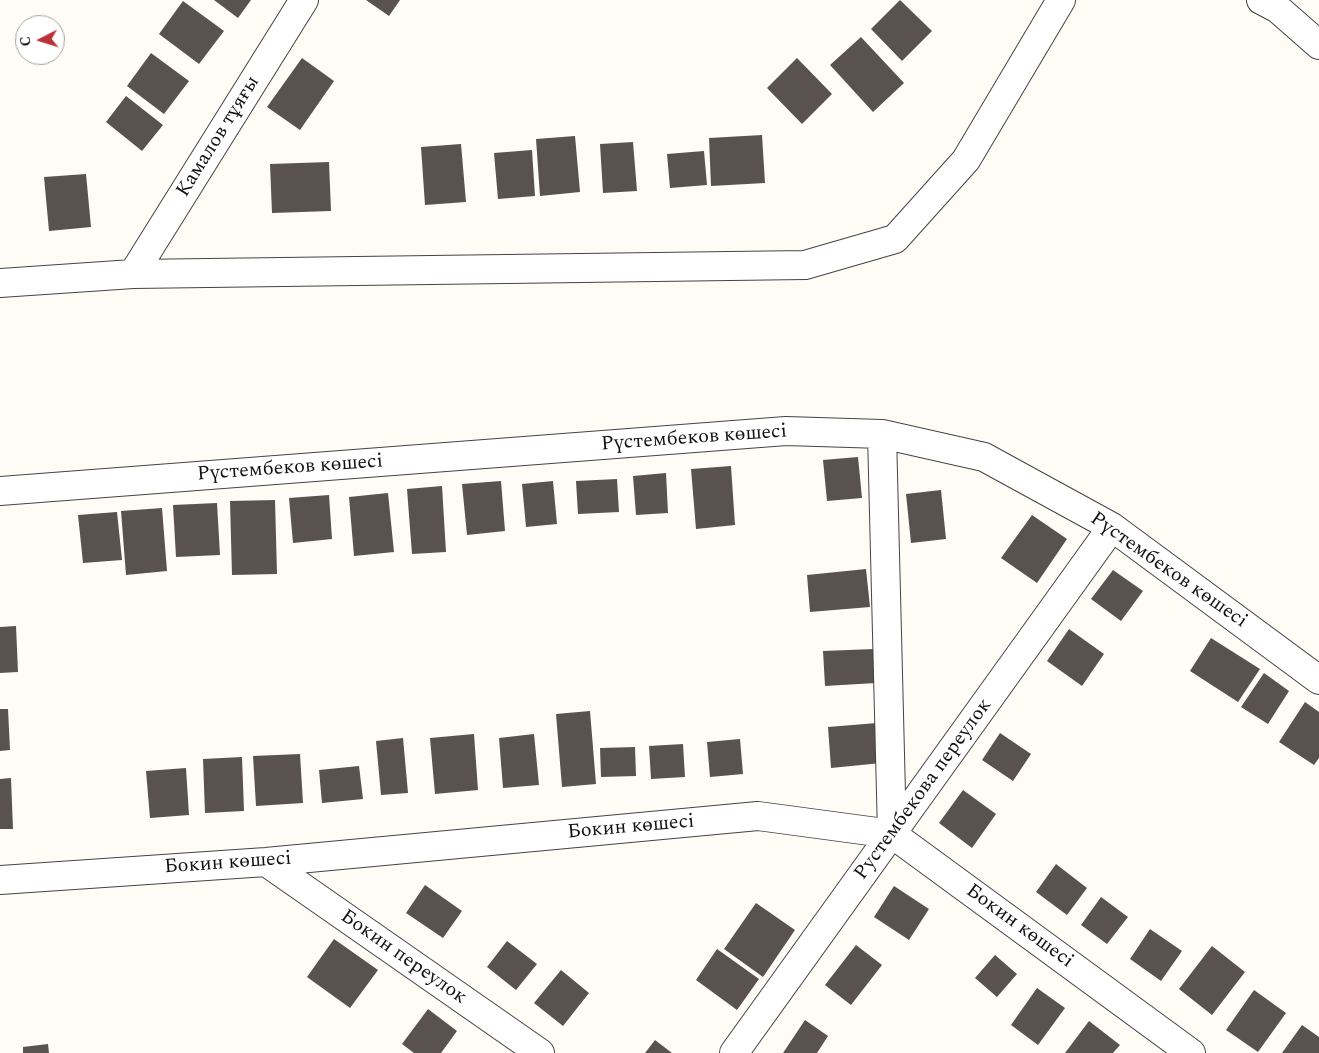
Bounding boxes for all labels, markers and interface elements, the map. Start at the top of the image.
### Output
north arrow [15,15,65,65]
text: С [15,35,36,47]
street label: Камалов тұяғы [172,72,266,202]
street label: Рүстембеков көшесі [600,421,788,457]
street label: Рүстембеков көшесі [196,451,384,487]
street label: Рүстембеков көшесі [1085,508,1251,634]
street label: Рустембекова переулок [850,695,998,885]
street label: Бокин көшесі [567,810,695,846]
street label: Бокин көшесі [164,848,292,880]
street label: Бокин көшесі [960,880,1078,974]
street label: Бокин переулок [335,905,471,1011]

